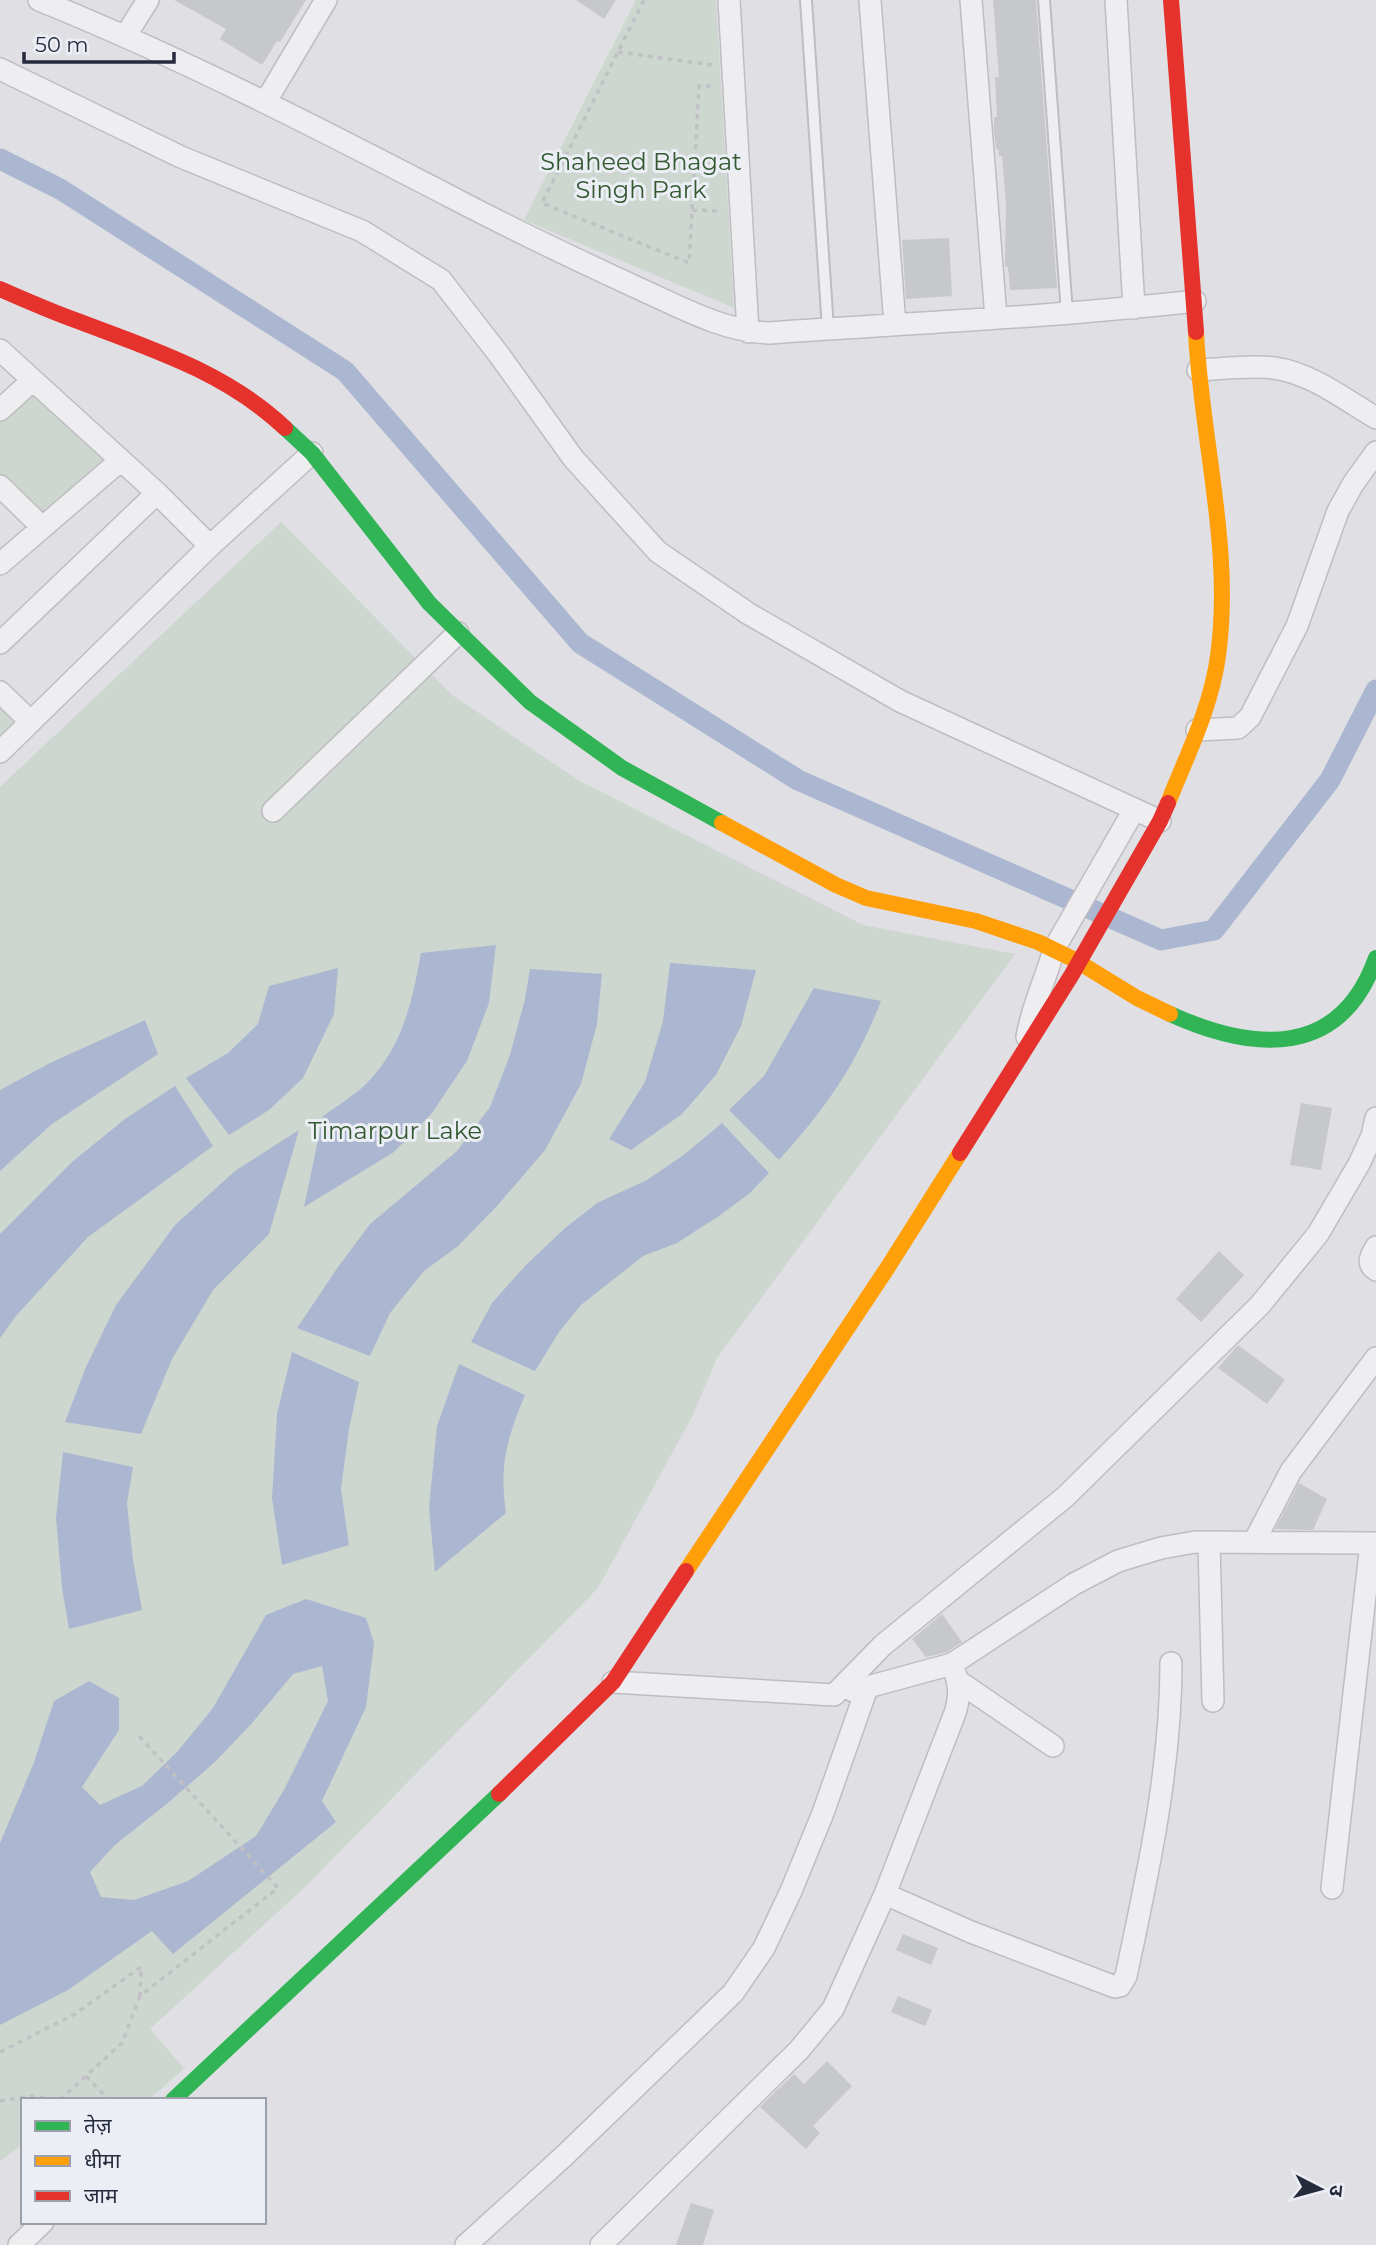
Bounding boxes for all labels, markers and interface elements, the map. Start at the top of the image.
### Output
scale bar [24,21,175,65]
text: 50 m [35,32,89,57]
park label: Shaheed Bhagat Singh Park [540,147,742,204]
park label: Timarpur Lake [308,1116,482,1145]
legend [21,2098,266,2224]
text: तेज़ [84,2113,112,2138]
text: धीमा [84,2148,121,2173]
north arrow [1285,2154,1355,2224]
text: जाम [84,2183,118,2208]
text: उ [1324,2184,1348,2198]

